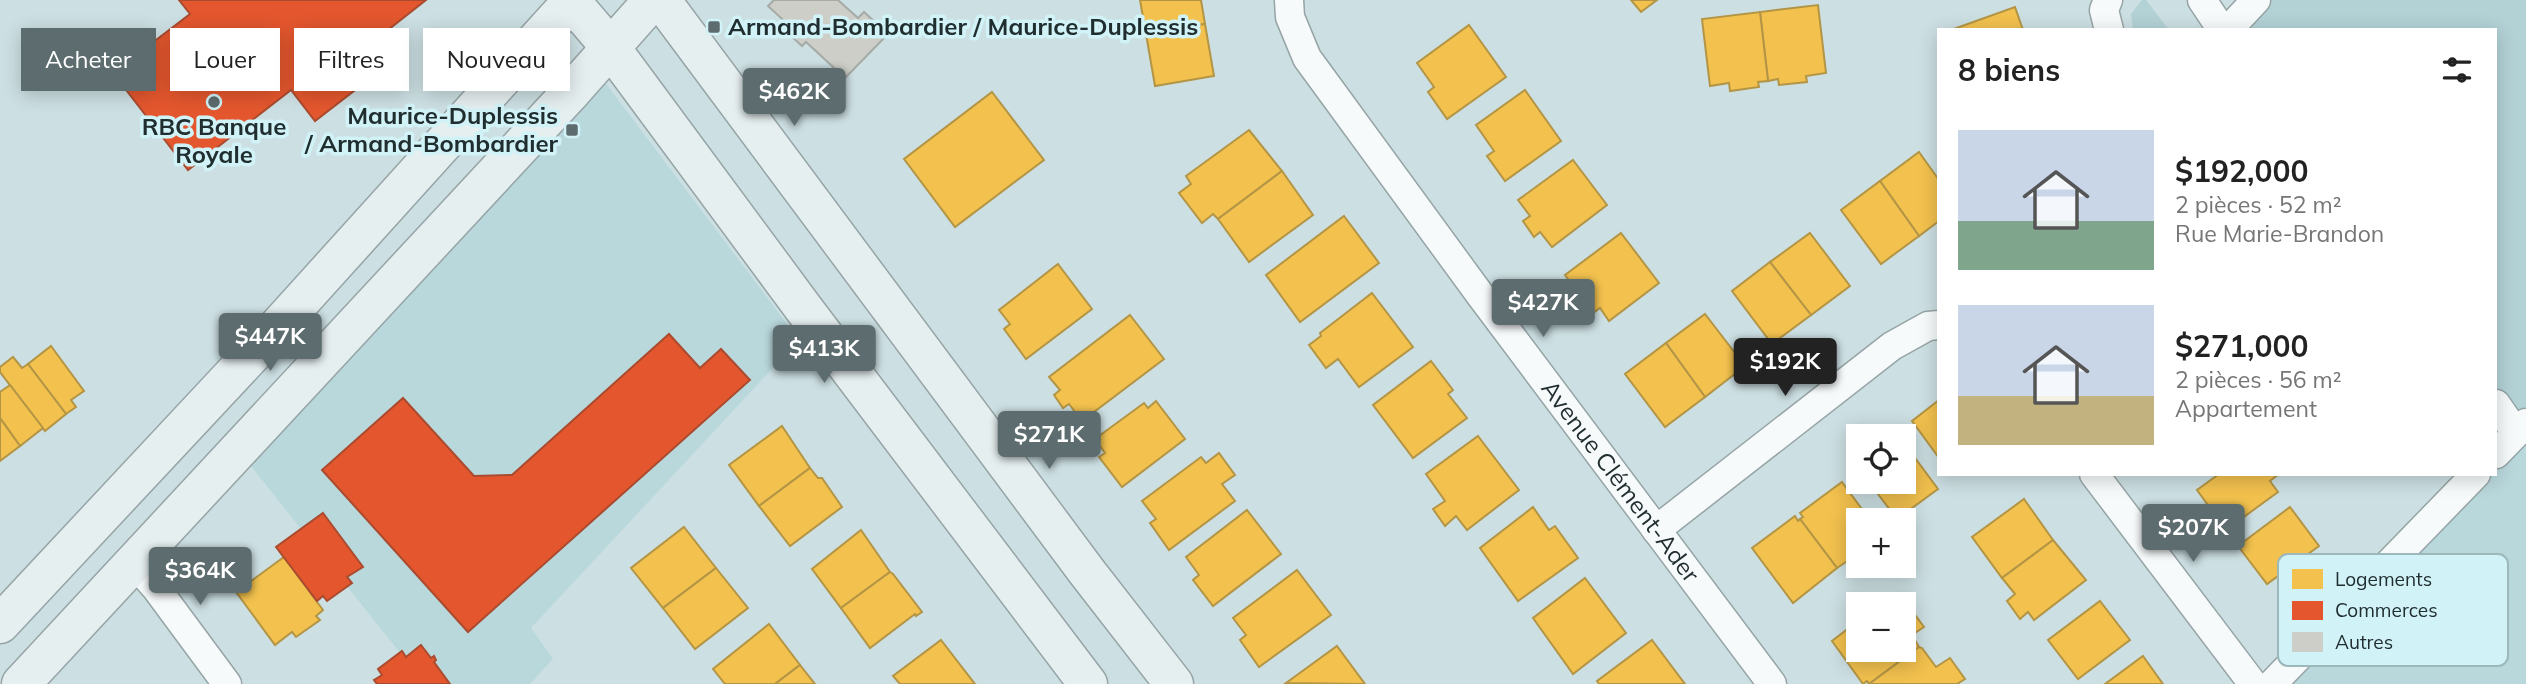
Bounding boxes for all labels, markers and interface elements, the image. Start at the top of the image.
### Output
place label: Armand-Bombardier / Maurice-Duplessis [728,11,1198,41]
marker: Armand-Bombardier / Maurice-Duplessis [706,19,722,35]
chip: Acheter [21,28,156,91]
chip: Louer [170,28,280,91]
chip: Filtres [294,28,409,91]
chip: Nouveau [423,28,570,91]
text: 8 biens [1958,51,2060,89]
icon: filters [2438,51,2476,89]
pin: $462K [745,68,843,128]
text: $462K [759,76,829,105]
marker: RBC Banque Royale [206,94,222,110]
place label: Maurice-Duplessis / Armand-Bombardier [304,100,559,158]
place label: RBC Banque Royale [142,111,286,169]
marker: Maurice-Duplessis / Armand-Bombardier [564,122,580,138]
text: $192,000 [2175,152,2308,190]
icon: home [2014,158,2098,242]
text: 2 pièces · 52 m² [2175,190,2342,219]
text: Rue Marie-Brandon [2175,219,2384,248]
pin: $427K [1494,280,1592,339]
text: $427K [1508,287,1578,316]
pin: $447K [221,314,319,373]
text: $447K [235,321,305,350]
pin: $413K [775,326,873,385]
text: $271,000 [2175,327,2308,365]
text: $413K [789,333,859,362]
icon: home [2014,333,2098,417]
pin: $192K [1736,338,1834,398]
text: $192K [1750,346,1820,375]
text: 2 pièces · 56 m² [2175,365,2342,394]
street label: Avenue Clément-Ader [1535,374,1707,588]
text: Appartement [2175,394,2317,423]
pin: $271K [1000,412,1098,471]
text: $271K [1014,419,1084,448]
map controls [1846,424,1916,662]
button: locate [1846,424,1916,494]
pin: $207K [2144,504,2242,564]
button: + [1846,508,1916,578]
text: $207K [2158,512,2228,541]
pin: $364K [151,548,249,607]
legend [2278,554,2508,666]
text: $364K [165,555,235,584]
text: Logements [2335,567,2432,591]
button: − [1846,592,1916,662]
text: Commerces [2335,598,2438,622]
text: Autres [2335,630,2393,654]

